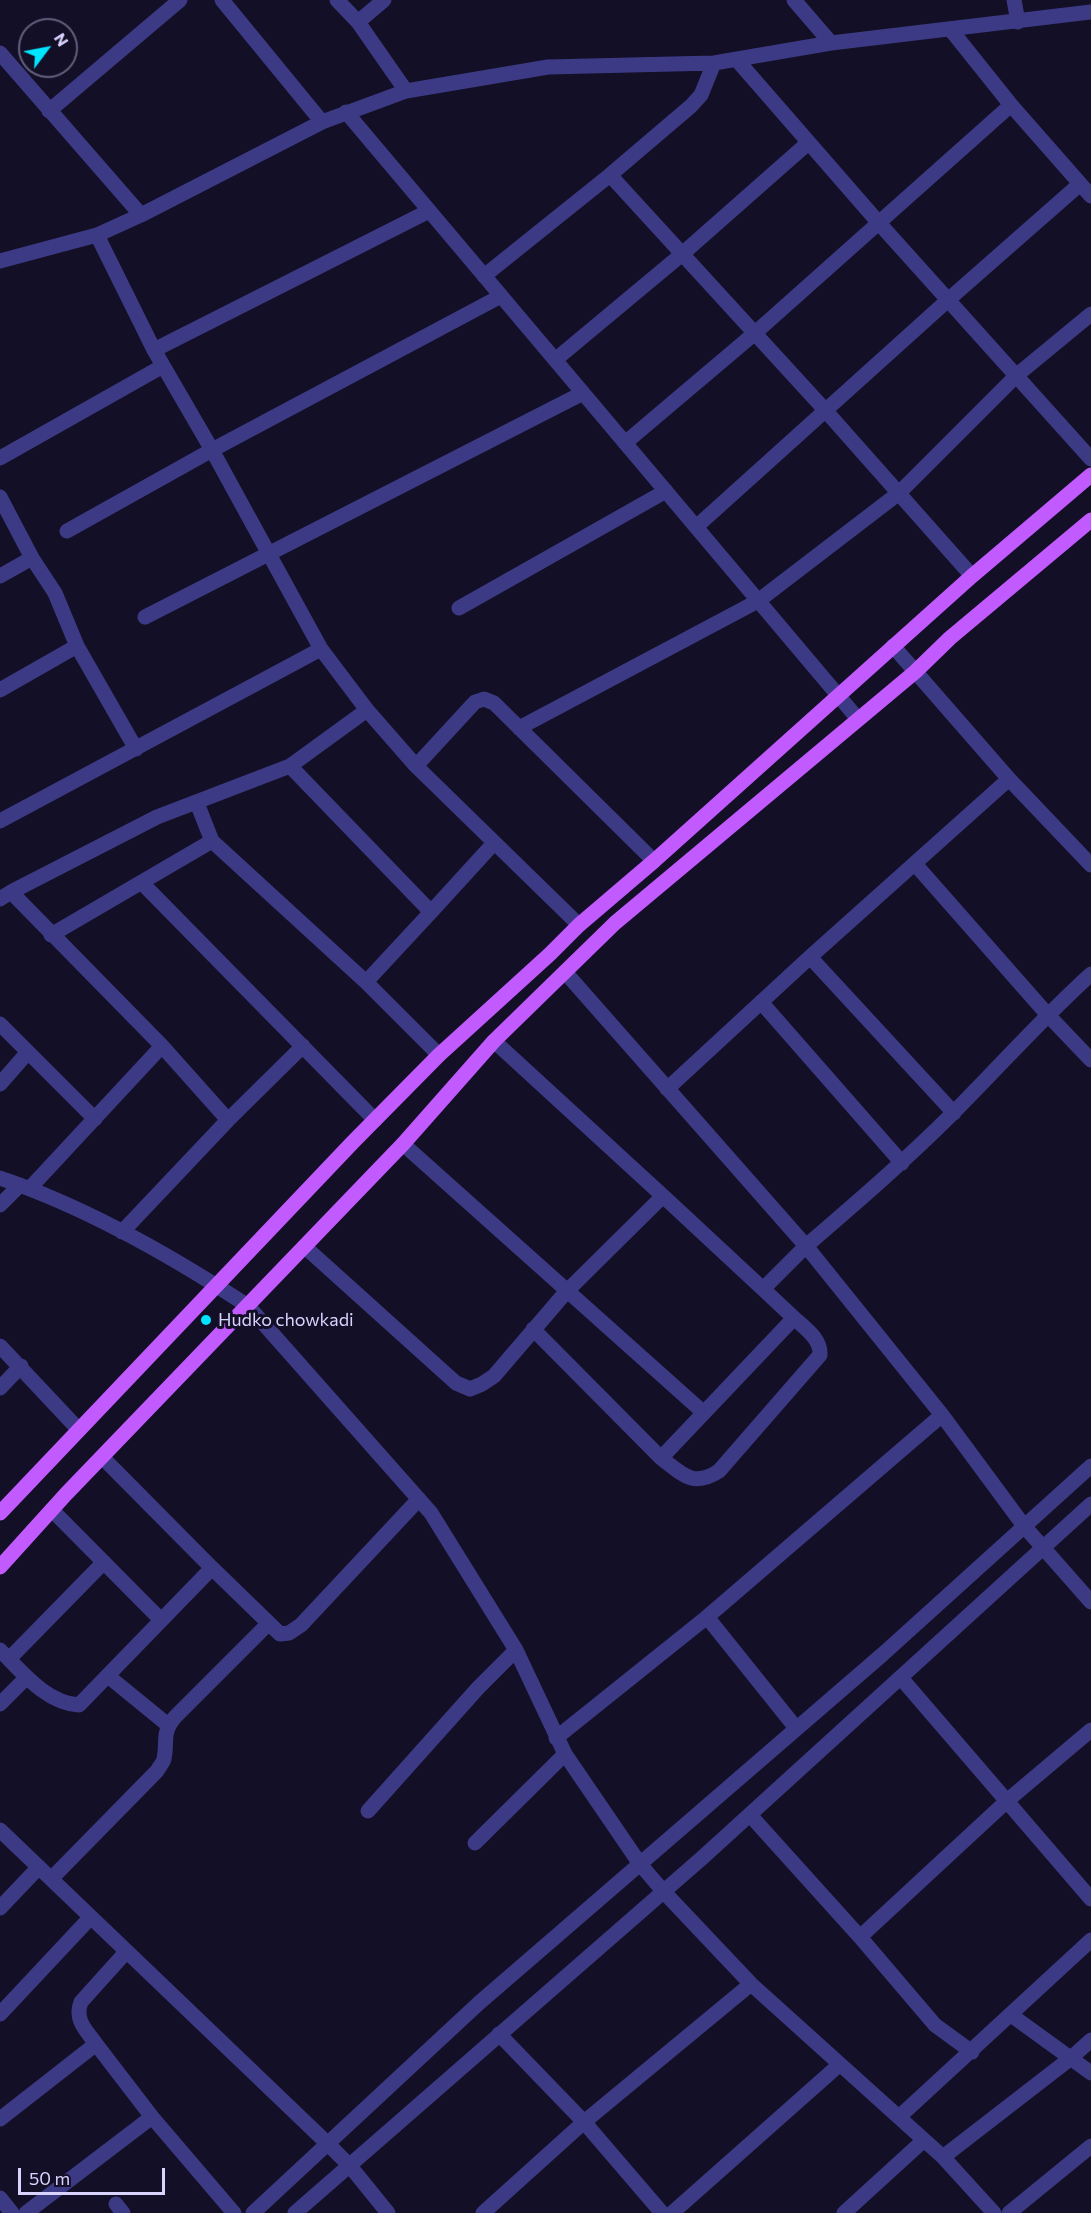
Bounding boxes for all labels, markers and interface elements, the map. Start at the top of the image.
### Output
north arrow [18,18,78,78]
text: N [51,29,73,49]
place label: Hudko chowkadi [218,1309,354,1331]
marker: Hudko chowkadi [199,1313,213,1327]
scale bar [21,2156,168,2194]
text: 50 m [29,2167,70,2189]

